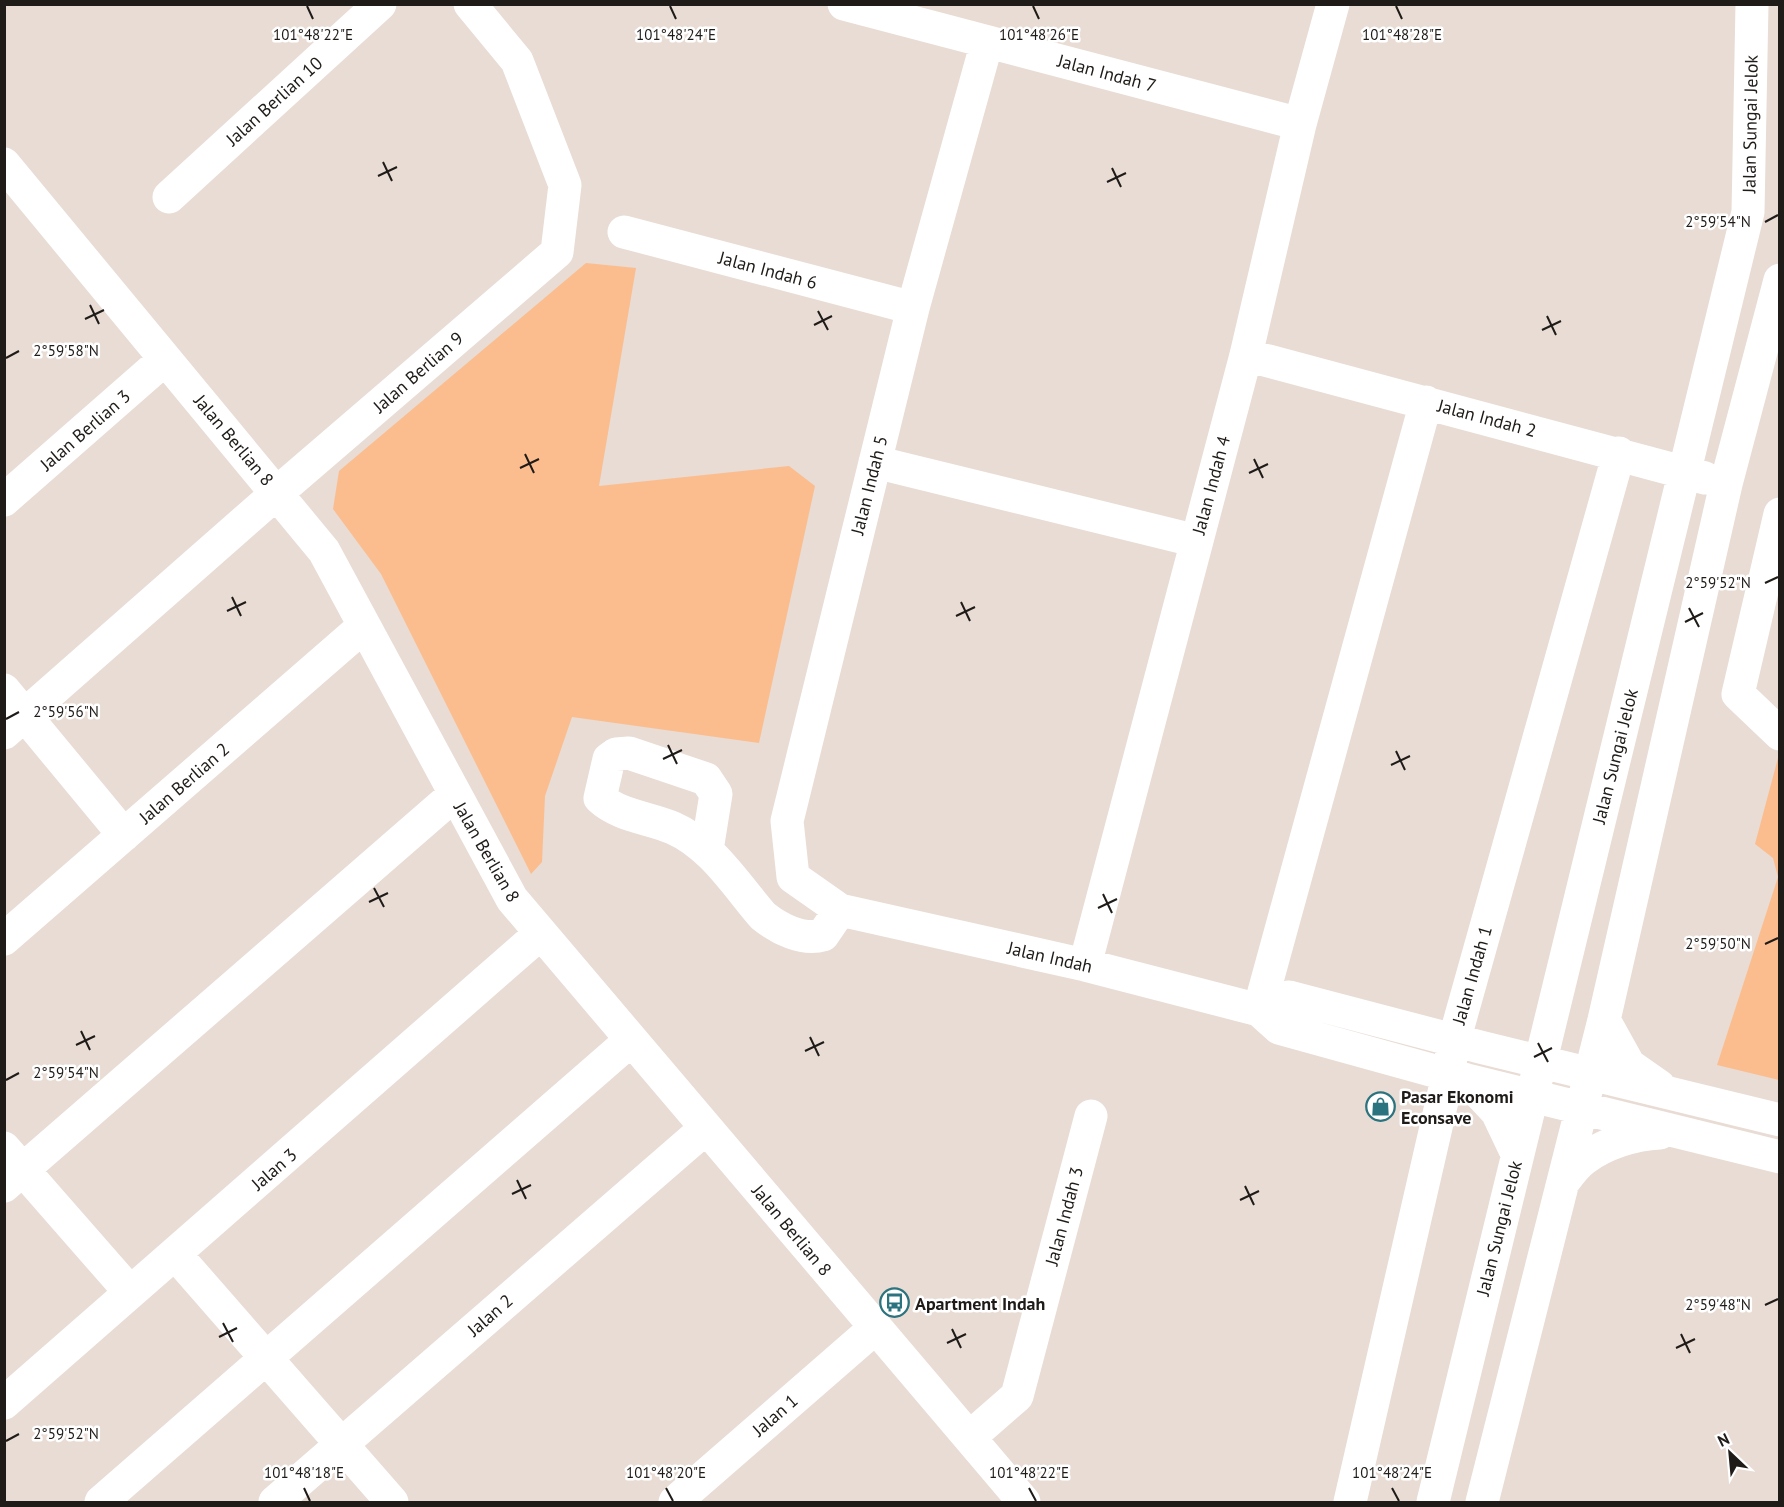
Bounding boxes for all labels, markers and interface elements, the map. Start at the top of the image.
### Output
text: 101°48'22"E [273,25,353,44]
text: 101°48'24"E [636,25,716,44]
text: 101°48'26"E [999,25,1079,44]
text: 101°48'28"E [1362,25,1442,44]
street label: Jalan Indah 7 [1054,49,1159,97]
street label: Jalan Berlian 10 [220,51,327,151]
street label: Jalan Sungai Jelok [1737,54,1763,194]
text: 2°59'54"N [1685,212,1751,231]
street label: Jalan Indah 6 [715,246,820,294]
street label: Jalan Berlian 9 [367,326,468,418]
text: 2°59'58"N [33,341,99,360]
street label: Jalan Berlian 3 [34,384,135,476]
street label: Jalan Berlian 8 [188,389,279,490]
street label: Jalan Indah 2 [1434,394,1539,442]
street label: Jalan Indah 5 [845,433,892,538]
street label: Jalan Indah 4 [1187,433,1235,538]
text: 2°59'52"N [1685,573,1751,592]
street label: Jalan Sungai Jelok [1587,686,1643,827]
text: 2°59'56"N [33,702,99,721]
street label: Jalan Berlian 2 [133,737,234,829]
street label: Jalan Berlian 8 [448,797,525,906]
street label: Jalan Indah 1 [1447,923,1497,1028]
text: 2°59'50"N [1685,934,1751,953]
street label: Jalan Indah [1004,936,1095,978]
text: 2°59'54"N [33,1063,99,1082]
place label: Pasar Ekonomi Econsave [1401,1085,1514,1129]
shop icon: Pasar Ekonomi Econsave [1364,1090,1396,1122]
street label: Jalan 3 [246,1143,301,1196]
street label: Jalan Sungai Jelok [1471,1158,1527,1299]
street label: Jalan Indah 3 [1040,1164,1088,1269]
street label: Jalan Berlian 8 [746,1179,837,1280]
bus stop icon: Apartment Indah [878,1287,910,1319]
street label: Jalan 2 [462,1289,517,1342]
place label: Apartment Indah [915,1292,1045,1315]
text: 2°59'48"N [1685,1295,1751,1314]
street label: Jalan 1 [747,1389,802,1442]
north arrow [1700,1423,1760,1483]
text: 2°59'52"N [33,1424,99,1443]
text: N [1714,1428,1733,1451]
text: 101°48'18"E [264,1463,344,1482]
text: 101°48'20"E [626,1463,706,1482]
text: 101°48'22"E [989,1463,1069,1482]
text: 101°48'24"E [1352,1463,1432,1482]

